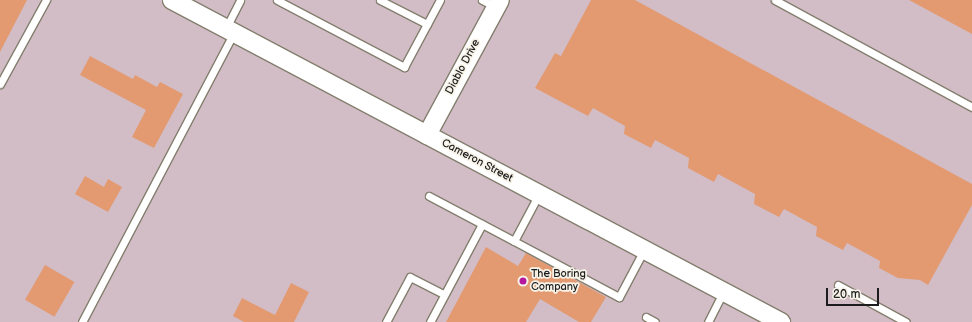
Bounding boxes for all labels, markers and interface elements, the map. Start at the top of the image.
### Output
street label: Diablo Drive [443,37,483,97]
street label: Cameron Street [439,137,515,185]
place label: The Boring Company [531,268,586,294]
marker: The Boring Company [518,276,528,286]
scale bar [828,280,881,306]
text: 20 m [833,287,860,302]

